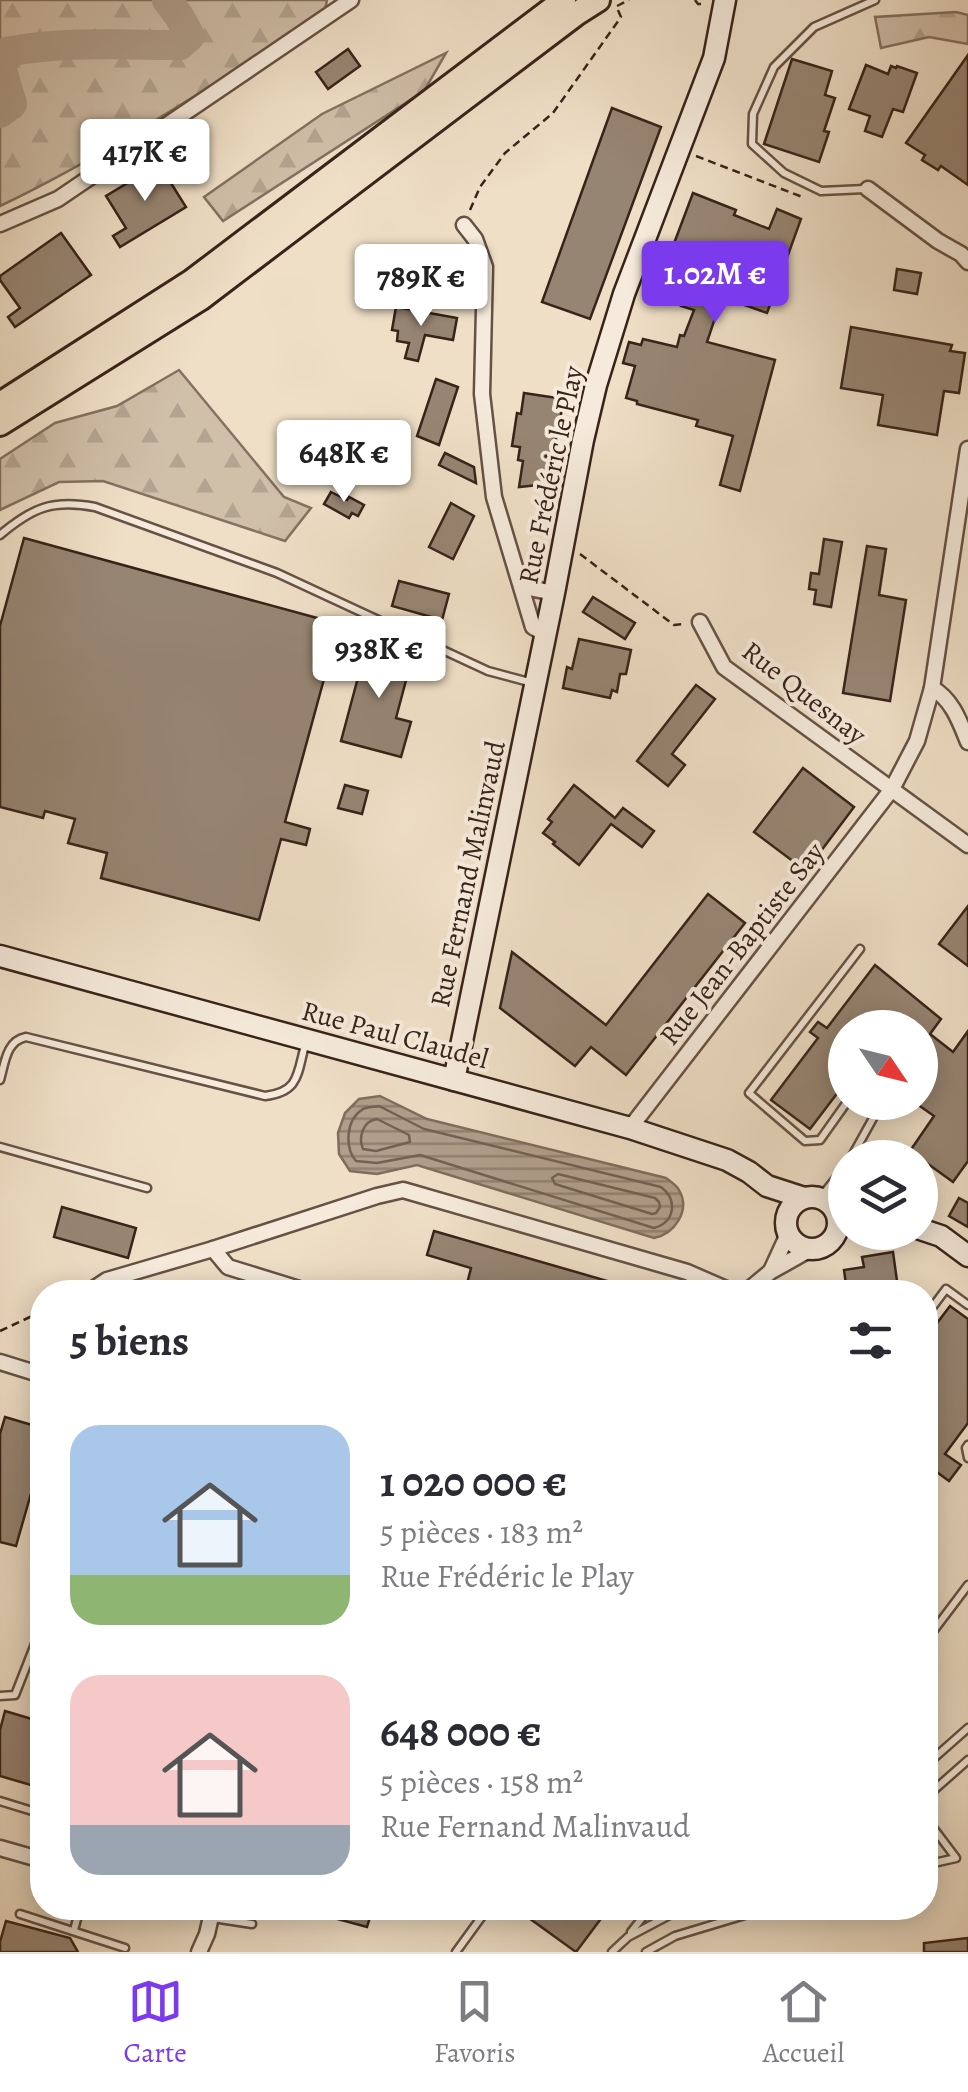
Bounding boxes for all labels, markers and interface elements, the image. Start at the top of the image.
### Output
pin: 417K € [64,119,226,204]
text: 417K € [102,129,188,173]
pin: 1.02M € [623,241,807,326]
pin: 789K € [340,244,502,329]
text: 1.02M € [664,251,766,295]
text: 789K € [377,254,465,298]
street label: Rue Frédéric le Play [509,362,593,588]
pin: 648K € [263,420,425,505]
text: 648K € [299,430,389,474]
pin: 938K € [298,616,460,701]
text: 938K € [335,626,423,670]
street label: Rue Quesnay [734,632,875,754]
street label: Rue Fernand Malinvaud [421,736,515,1011]
street label: Rue Jean-Baptiste Say [651,834,834,1053]
street label: Rue Paul Claudel [297,992,493,1078]
north arrow [828,1010,938,1120]
map controls [828,1010,938,1250]
button: layers [828,1140,938,1250]
text: 5 biens [70,1312,189,1369]
icon: filters [843,1313,898,1368]
text: 1 020 000 € [380,1453,567,1510]
icon: home [150,1465,270,1585]
text: 5 pièces · 183 m² [380,1510,583,1554]
text: Rue Frédéric le Play [380,1554,634,1598]
text: 648 000 € [380,1703,542,1760]
icon: home [150,1715,270,1835]
text: 5 pièces · 158 m² [380,1760,583,1804]
text: Rue Fernand Malinvaud [380,1804,690,1848]
tab: Carte [124,1974,187,2072]
tab: Favoris [434,1974,515,2072]
tab: Accueil [763,1974,844,2072]

